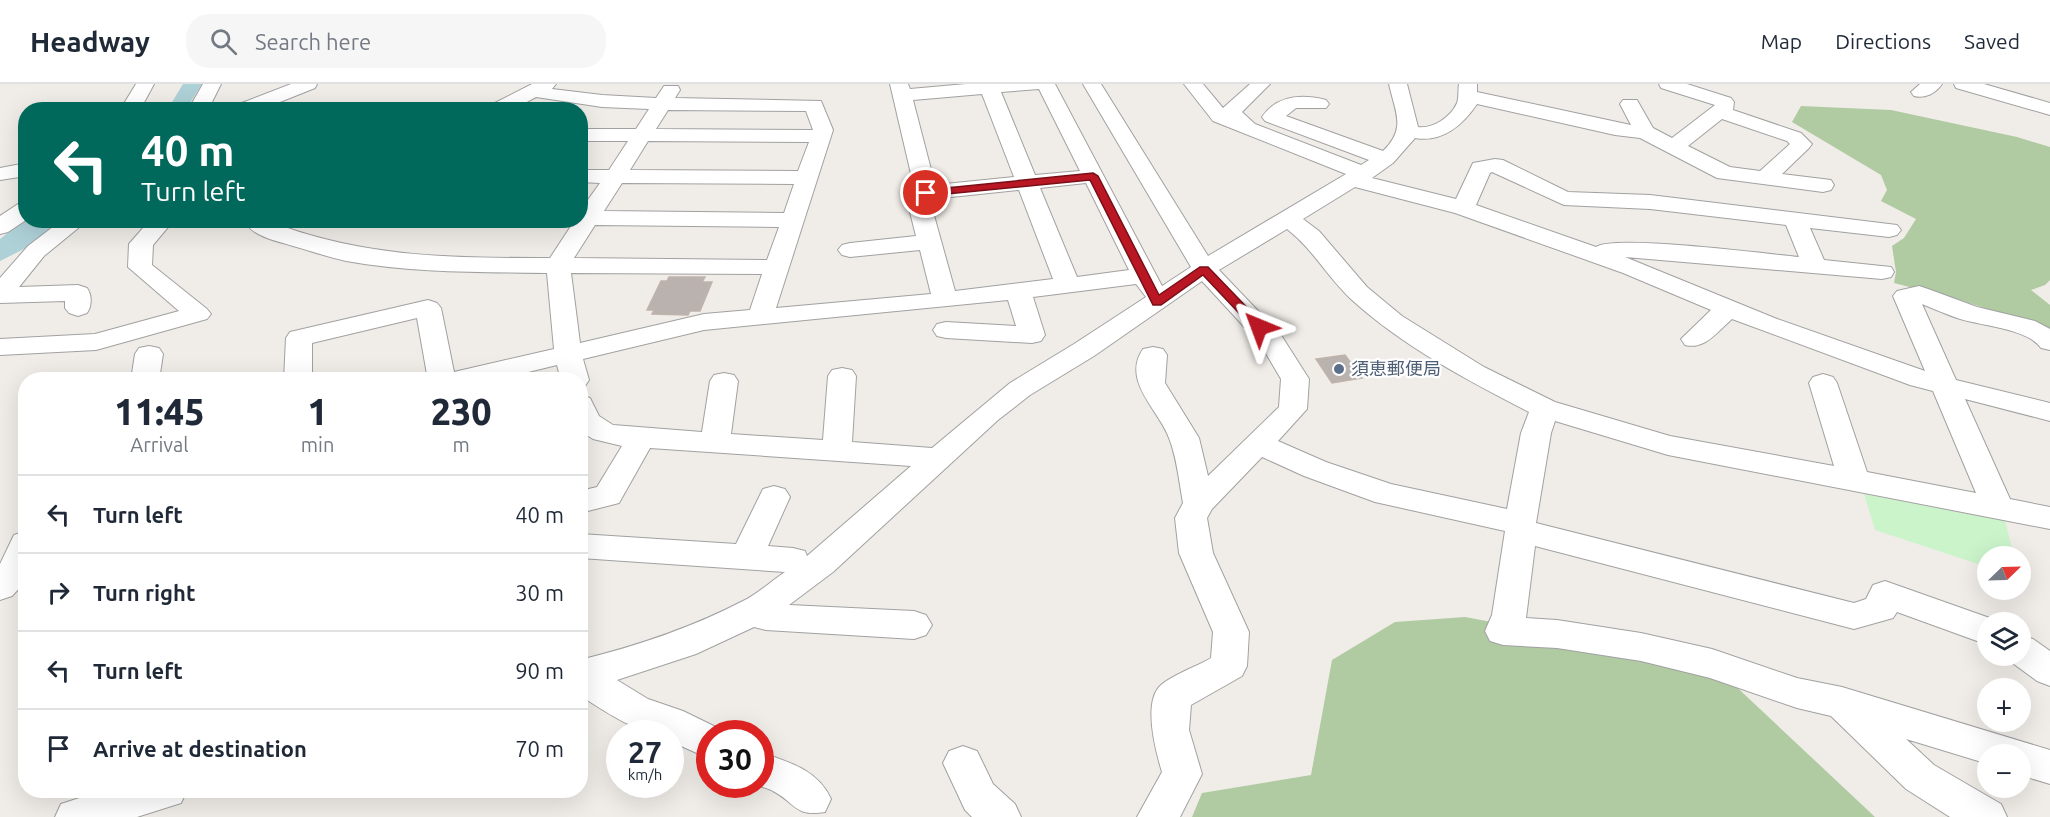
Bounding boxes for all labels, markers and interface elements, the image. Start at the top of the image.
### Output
search box [186,14,606,68]
icon: search [207,25,240,58]
text: Headway [30,26,150,57]
text: Search here [255,29,371,54]
text: Map [1761,29,1802,53]
text: Directions [1835,29,1931,53]
text: Saved [1964,29,2020,53]
icon: left [42,126,120,204]
text: 40 m [141,127,235,174]
pin [900,167,951,218]
text: Turn left [141,176,245,206]
icon: arrive [909,176,942,209]
position arrow [1227,295,1291,359]
place label: 須恵郵便局 [1351,358,1441,378]
marker: 須恵郵便局 [1332,362,1346,376]
text: 11:45 [114,391,204,432]
text: 1 [307,391,328,432]
text: 230 [431,391,492,432]
text: Arrival [130,433,189,456]
text: min [301,433,334,456]
text: m [453,433,470,456]
icon: left [42,498,75,531]
text: Turn left [93,502,183,527]
text: 40 m [515,502,564,527]
north arrow [1977,546,2031,600]
map controls [1977,546,2031,798]
icon: right [42,576,75,609]
text: Turn right [93,580,195,605]
text: 30 m [515,580,564,605]
button: layers [1977,612,2031,666]
icon: left [42,654,75,687]
text: Turn left [93,658,183,683]
text: 90 m [515,658,564,683]
button: + [1977,678,2031,732]
speed limit sign: 30 [696,720,774,798]
icon: arrive [42,732,75,765]
text: 27 [628,735,662,769]
text: Arrive at destination [93,736,307,761]
text: 70 m [515,736,564,761]
button: − [1977,744,2031,798]
text: km/h [628,766,662,783]

